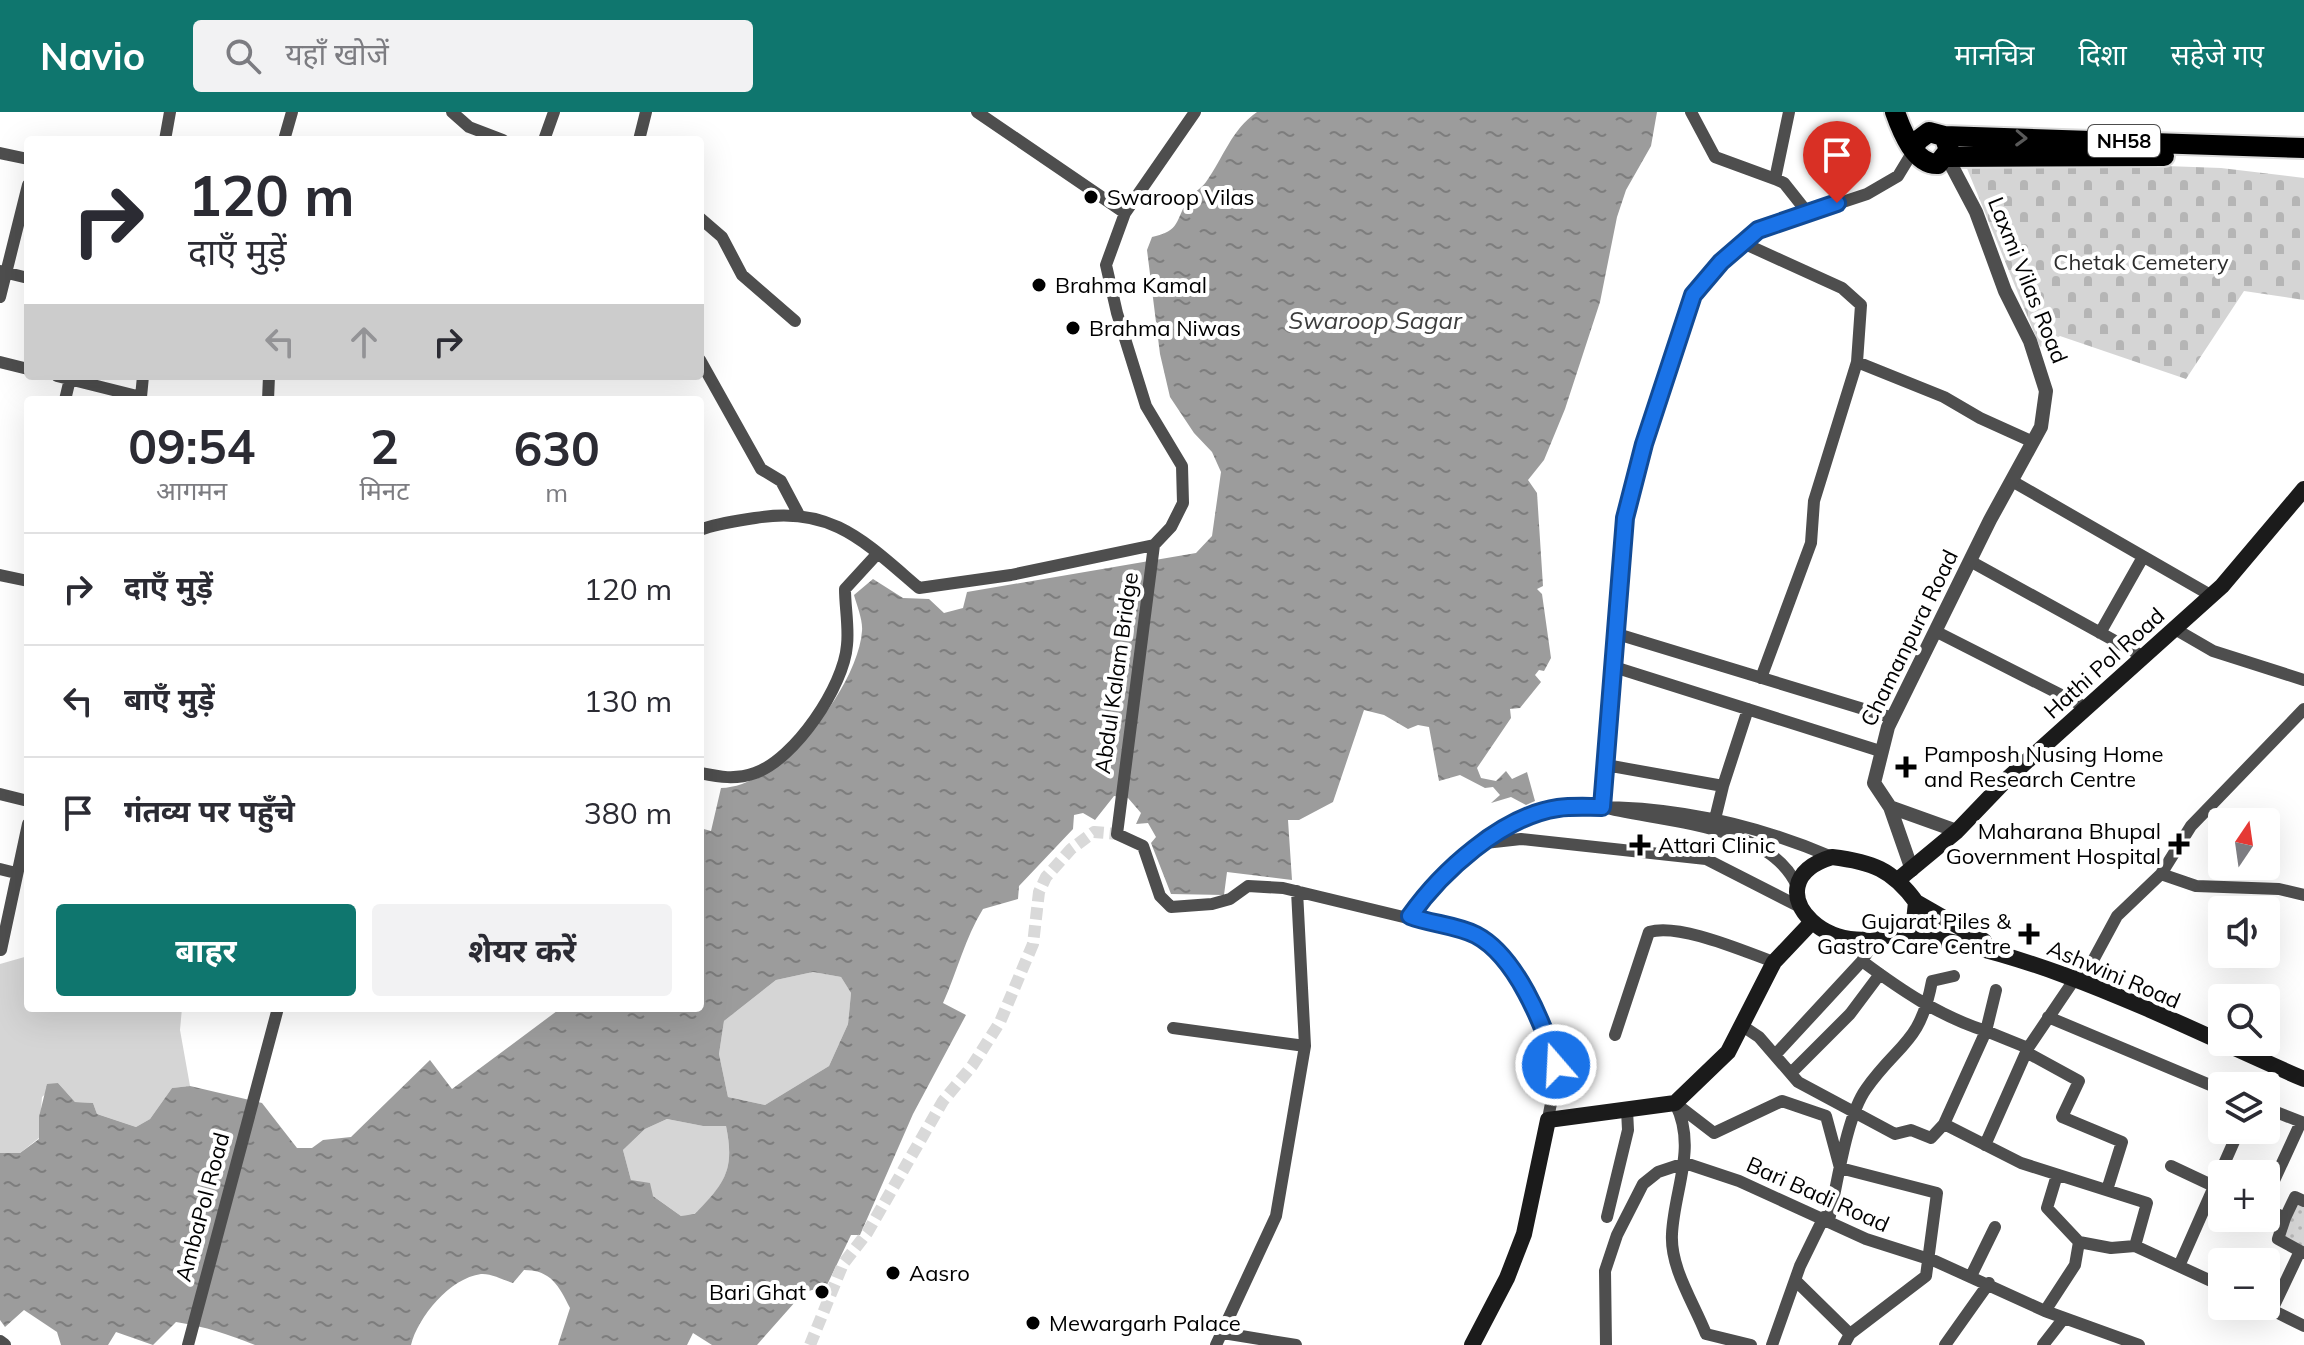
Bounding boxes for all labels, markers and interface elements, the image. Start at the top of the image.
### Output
search box [193,20,753,92]
text: Navio [40,32,145,80]
icon: search [221,34,265,78]
text: यहाँ खोजें [285,35,389,73]
text: मानचित्र [1954,37,2034,72]
text: दिशा [2078,37,2127,72]
text: सहेजे गए [2171,37,2264,72]
pin [1803,121,1871,203]
road number: NH58 [2088,125,2160,157]
one-way arrow [2015,130,2028,147]
icon: arrive [1815,133,1859,177]
text: 120 m [188,160,355,230]
icon: right [56,168,160,272]
place label: Swaroop Vilas [1107,183,1255,211]
marker: Swaroop Vilas [1082,188,1100,206]
street label: Laxmi Vilas Road [1982,193,2074,367]
text: दाएँ मुड़ें [188,229,287,274]
park label: Chetak Cemetery [2053,248,2229,276]
place label: Brahma Kamal [1055,271,1207,299]
marker: Brahma Kamal [1030,276,1048,294]
water label: Swaroop Sagar [1288,305,1463,335]
place label: Brahma Niwas [1089,314,1241,342]
marker: Brahma Niwas [1064,319,1082,337]
icon: left [258,320,302,364]
icon: ahead [342,320,386,364]
icon: right [426,320,470,364]
text: 09:54 [128,416,255,476]
text: 2 [370,416,399,476]
text: 630 [513,418,600,478]
text: आगमन [156,474,227,507]
text: मिनट [359,474,409,507]
text: m [545,476,568,509]
street label: Chamanpura Road [1854,545,1964,731]
icon: right [56,567,100,611]
text: दाएँ मुड़ें [124,568,213,606]
text: 120 m [584,570,672,608]
street label: Abdul Kalam Bridge [1088,570,1144,776]
street label: Hathi Pol Road [2038,601,2170,725]
icon: left [56,679,100,723]
text: बाएँ मुड़ें [124,680,214,718]
text: 130 m [584,682,672,720]
place label: Pamposh Nusing Home and Research Centre [1924,740,2164,793]
marker: Pamposh Nusing Home and Research Centre [1895,756,1917,778]
icon: arrive [56,791,100,835]
text: गंतव्य पर पहुँचे [124,792,295,830]
text: 380 m [584,794,672,832]
north arrow [2208,808,2280,880]
map controls [2208,808,2280,1320]
place label: Maharana Bhupal Government Hospital [1946,817,2161,870]
place label: Attari Clinic [1658,831,1776,859]
marker: Maharana Bhupal Government Hospital [2168,833,2190,855]
marker: Attari Clinic [1629,834,1651,856]
button: sound [2208,896,2280,968]
button: बाहर [56,904,356,996]
button: शेयर करें [372,904,672,996]
place label: Gujarat Piles & Gastro Care Centre [1817,907,2012,960]
marker: Gujarat Piles & Gastro Care Centre [2018,923,2040,945]
street label: Ashwini Road [2043,933,2185,1015]
button: search [2208,984,2280,1056]
position arrow [1514,1023,1598,1107]
button: layers [2208,1072,2280,1144]
street label: AmbaPol Road [169,1129,235,1285]
street label: Bari Badi Road [1742,1150,1894,1238]
button: + [2208,1160,2280,1232]
button: − [2208,1248,2280,1320]
place label: Aasro [909,1259,970,1287]
marker: Aasro [884,1264,902,1282]
place label: Bari Ghat [709,1278,806,1306]
marker: Bari Ghat [813,1283,831,1301]
place label: Mewargarh Palace [1049,1309,1241,1337]
marker: Mewargarh Palace [1024,1314,1042,1332]

